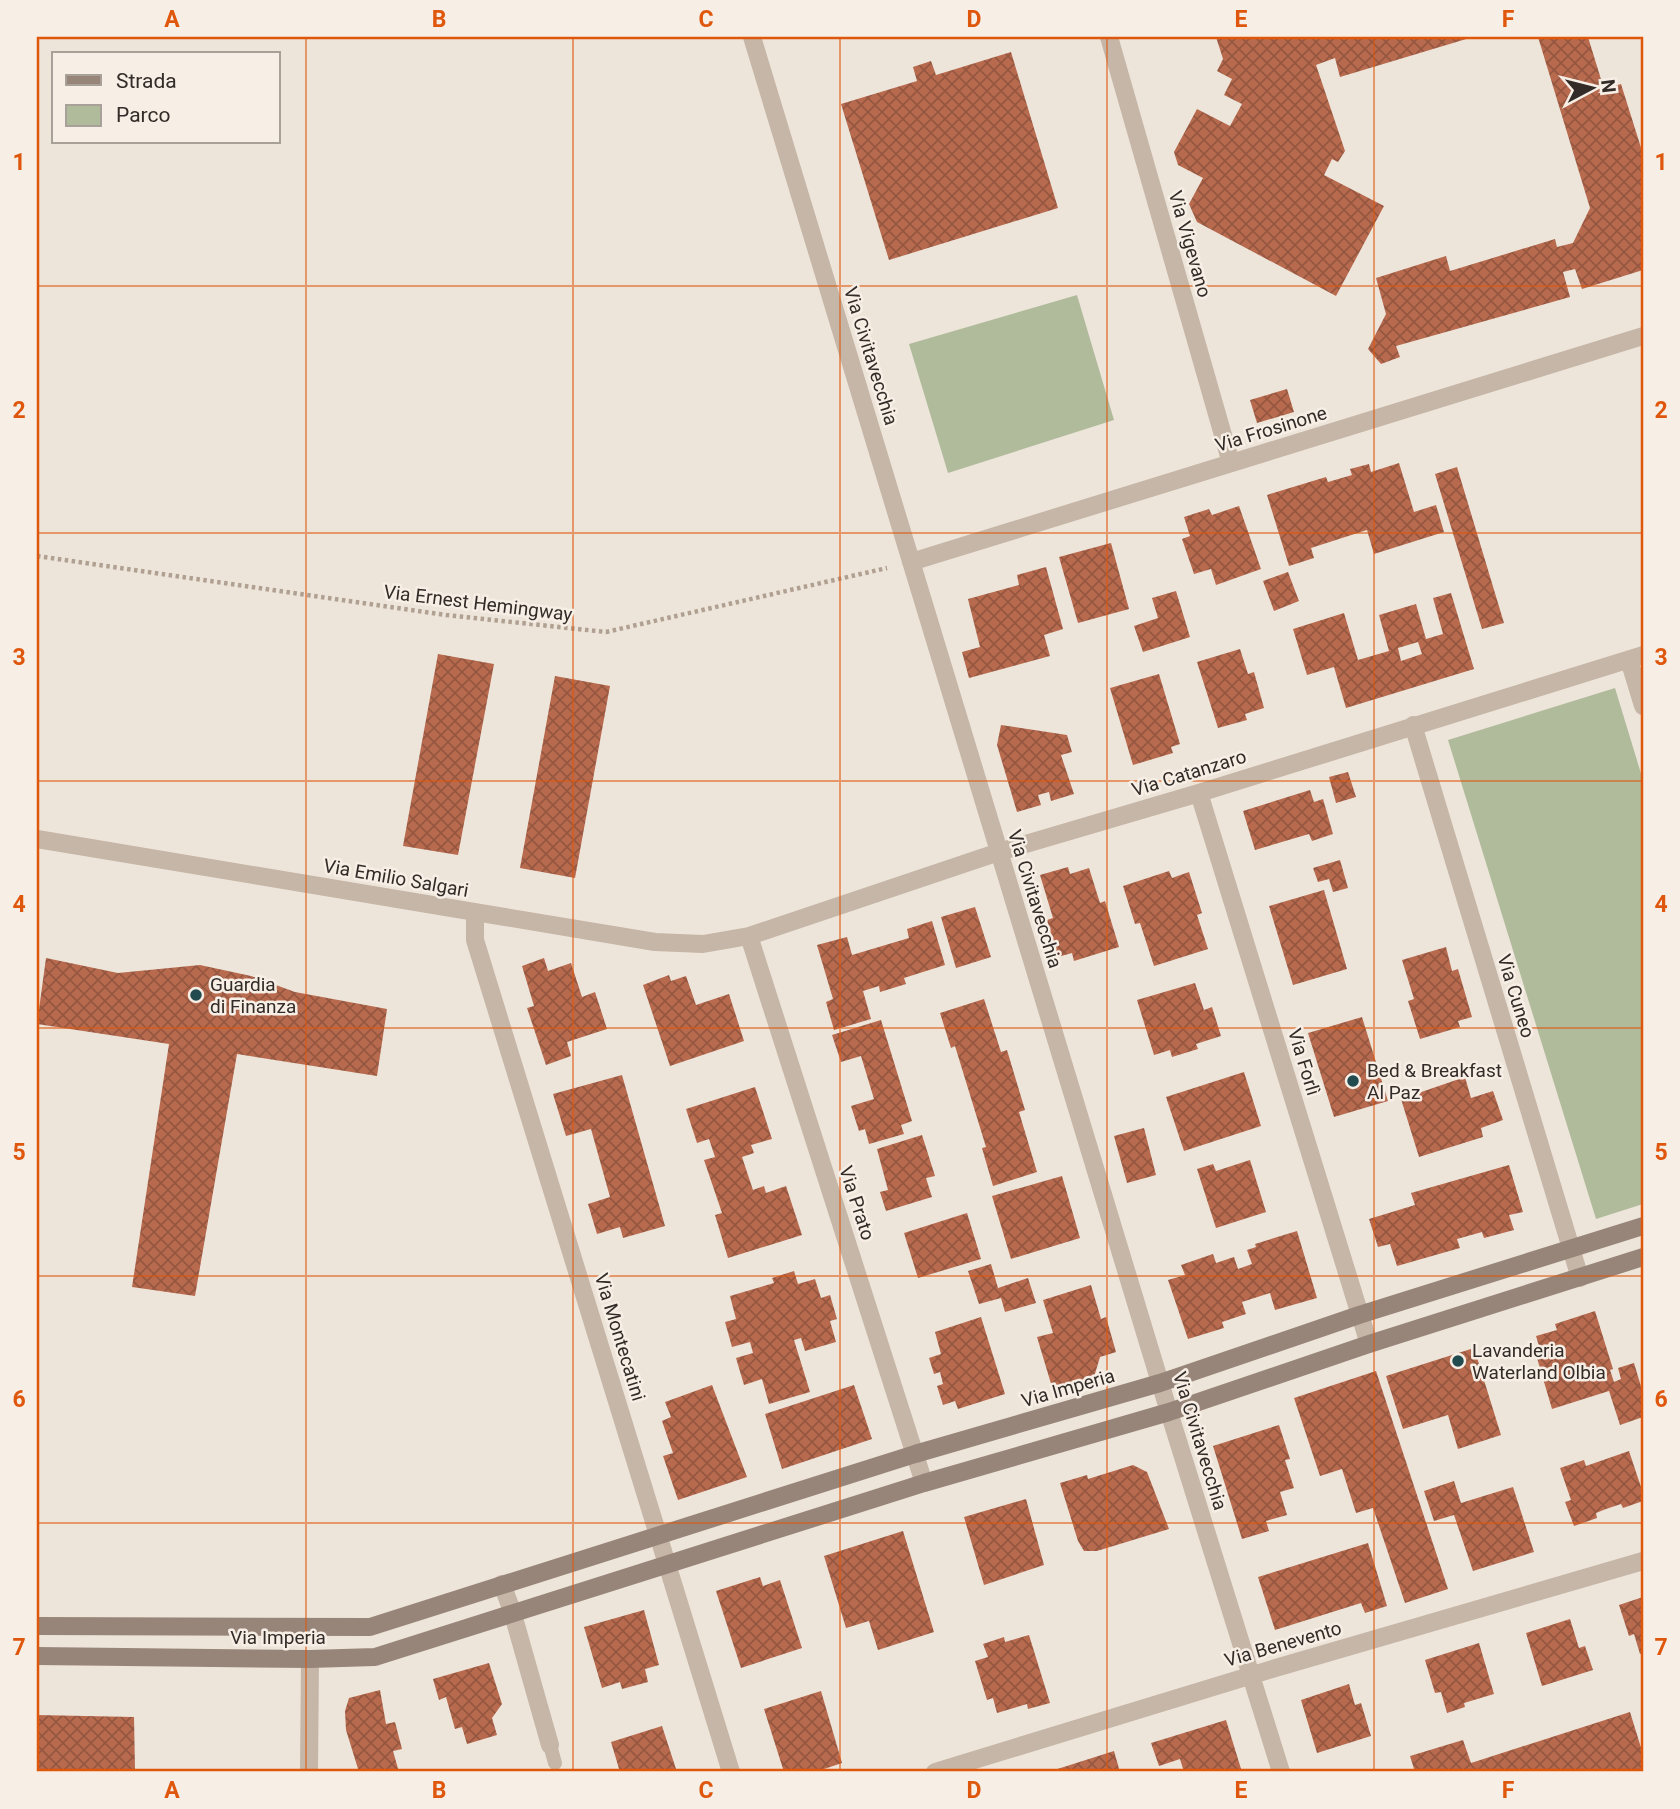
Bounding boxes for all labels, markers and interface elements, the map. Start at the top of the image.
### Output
text: A [164,6,180,33]
text: B [432,6,446,33]
text: C [698,6,714,33]
text: D [967,6,981,33]
text: E [1235,6,1248,33]
text: F [1502,6,1515,33]
legend [52,52,280,144]
north arrow [1558,52,1628,122]
text: Strada [116,69,177,93]
text: N [1596,78,1621,94]
text: Parco [116,103,170,127]
text: 1 [12,149,26,176]
text: 1 [1654,149,1668,176]
street label: Via Vigevano [1164,188,1216,300]
street label: Via Civitavecchia [839,284,903,428]
text: 2 [12,397,26,424]
text: 2 [1654,397,1668,424]
street label: Via Frosinone [1212,401,1330,457]
street label: Via Ernest Hemingway [382,580,574,626]
text: 3 [12,644,26,671]
text: 3 [1654,644,1668,671]
street label: Via Catanzaro [1129,745,1249,801]
street label: Via Civitavecchia [1003,827,1067,971]
street label: Via Emilio Salgari [322,854,470,902]
text: 4 [12,891,26,918]
text: 4 [1654,891,1668,918]
street label: Via Cuneo [1492,952,1540,1040]
place label: Guardia di Finanza [210,973,296,1018]
marker: Guardia di Finanza [188,987,204,1003]
street label: Via Forlì [1283,1026,1325,1098]
place label: Bed & Breakfast Al Paz [1367,1059,1502,1104]
marker: Bed & Breakfast Al Paz [1345,1073,1361,1089]
text: 5 [12,1139,26,1166]
text: 5 [1654,1139,1668,1166]
street label: Via Prato [834,1163,880,1243]
street label: Via Montecatini [590,1270,650,1404]
place label: Lavanderia Waterland Olbia [1472,1339,1606,1384]
marker: Lavanderia Waterland Olbia [1450,1353,1466,1369]
street label: Via Imperia [1019,1364,1117,1412]
street label: Via Civitavecchia [1168,1369,1232,1513]
text: 6 [12,1386,26,1413]
text: 6 [1654,1386,1668,1413]
street label: Via Benevento [1222,1616,1344,1672]
street label: Via Imperia [230,1626,326,1649]
text: 7 [12,1634,26,1661]
text: 7 [1654,1634,1668,1661]
text: A [164,1777,180,1804]
text: B [432,1777,446,1804]
text: C [698,1777,714,1804]
text: D [967,1777,981,1804]
text: E [1235,1777,1248,1804]
text: F [1502,1777,1515,1804]

